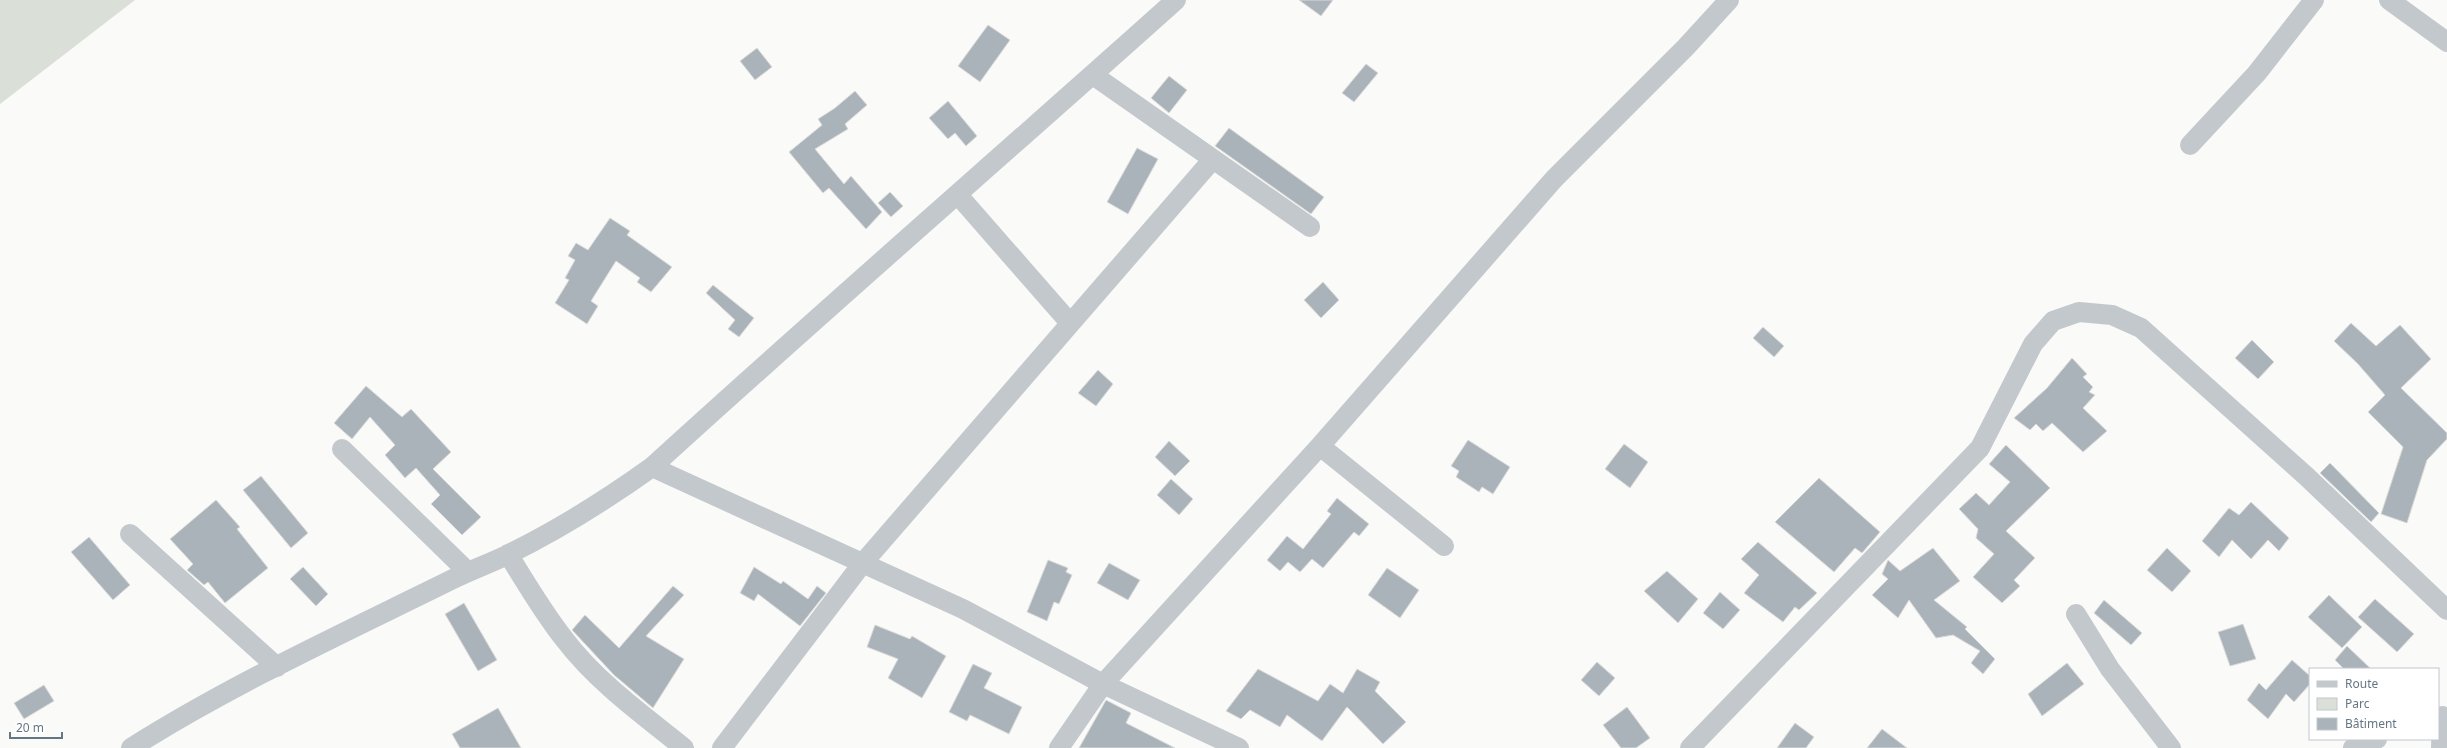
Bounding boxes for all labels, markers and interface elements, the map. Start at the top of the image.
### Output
legend [2309,668,2439,740]
text: Route [2345,675,2378,692]
text: Parc [2345,695,2370,712]
scale bar [10,714,62,740]
text: Bâtiment [2345,715,2397,732]
text: 20 m [16,719,44,736]

